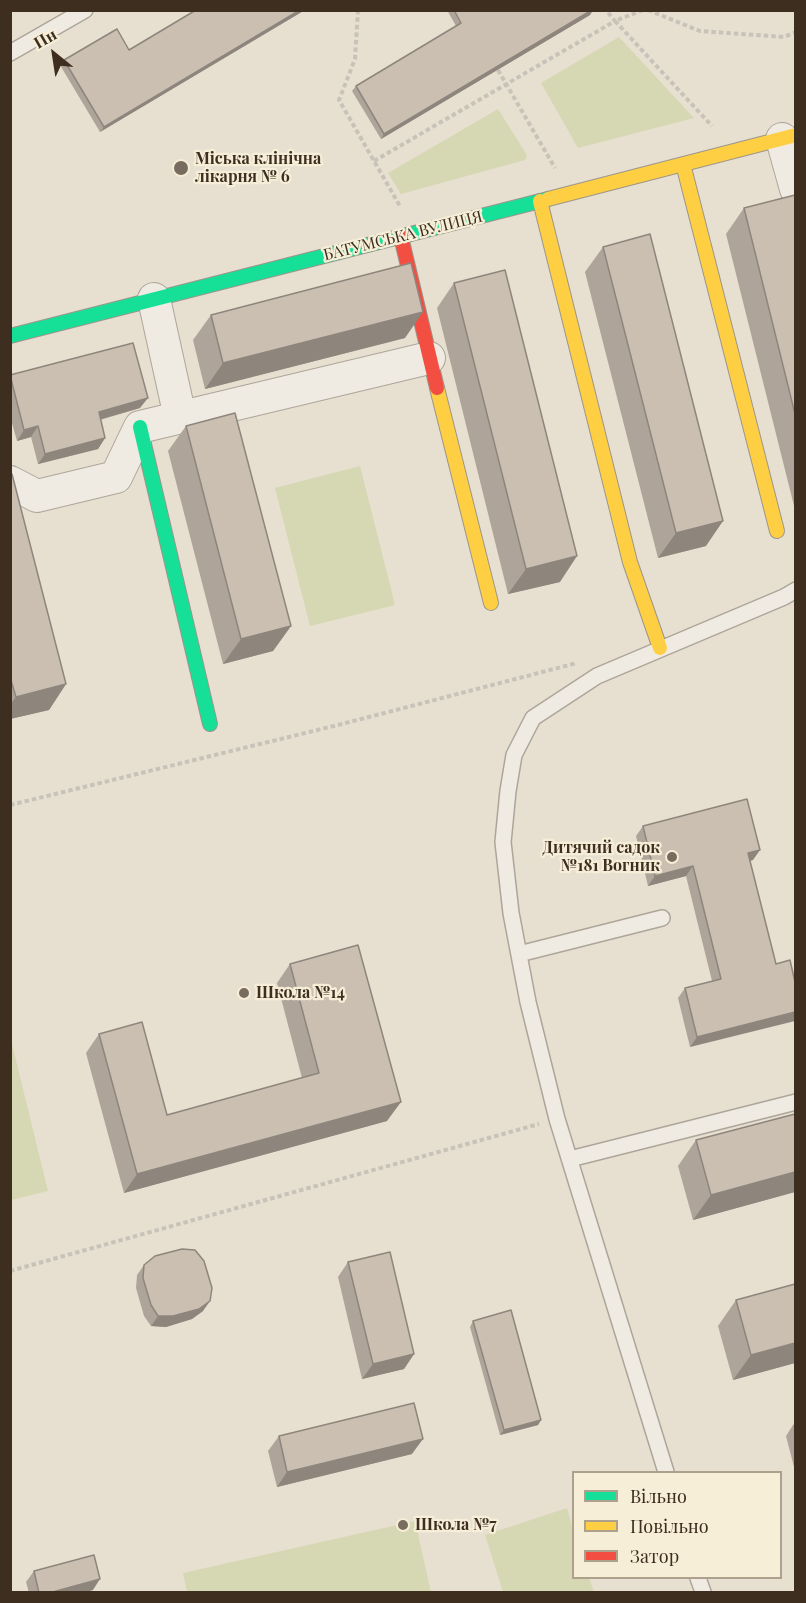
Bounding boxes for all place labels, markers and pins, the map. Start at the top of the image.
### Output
place label: Міська клінічна лікарня № 6 [195,149,321,187]
marker: Міська клінічна лікарня № 6 [172,159,190,177]
place label: Дитячий садок №181 Вогник [543,838,660,876]
marker: Дитячий садок №181 Вогник [665,850,679,864]
place label: Школа №14 [256,983,345,1003]
marker: Школа №14 [237,986,251,1000]
place label: Школа №7 [415,1515,497,1535]
marker: Школа №7 [396,1518,410,1532]

